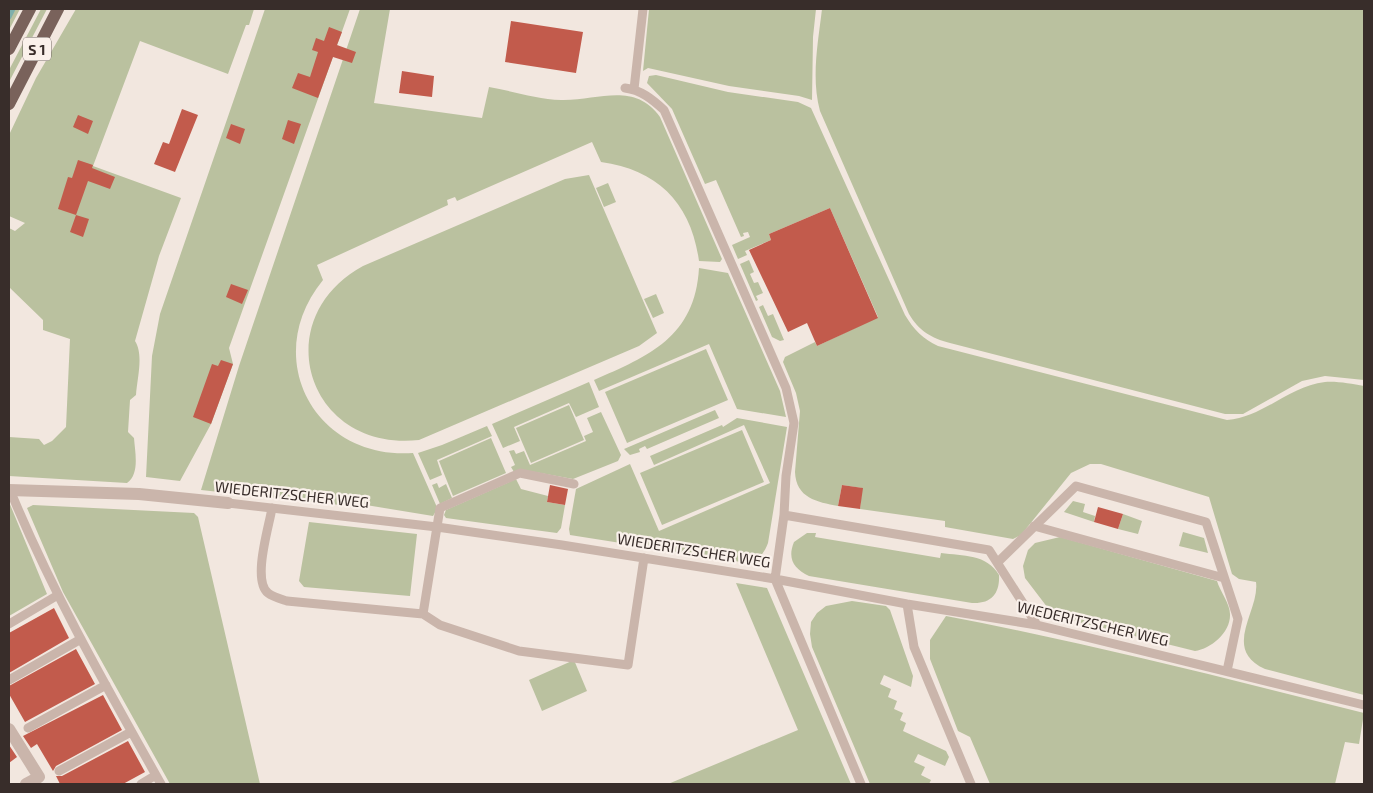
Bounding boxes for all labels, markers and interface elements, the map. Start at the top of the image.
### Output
road number: S 1 [23,38,51,61]
street label: WIEDERITZSCHER WEG [214,477,370,511]
street label: WIEDERITZSCHER WEG [616,529,772,571]
street label: WIEDERITZSCHER WEG [1015,597,1171,649]

